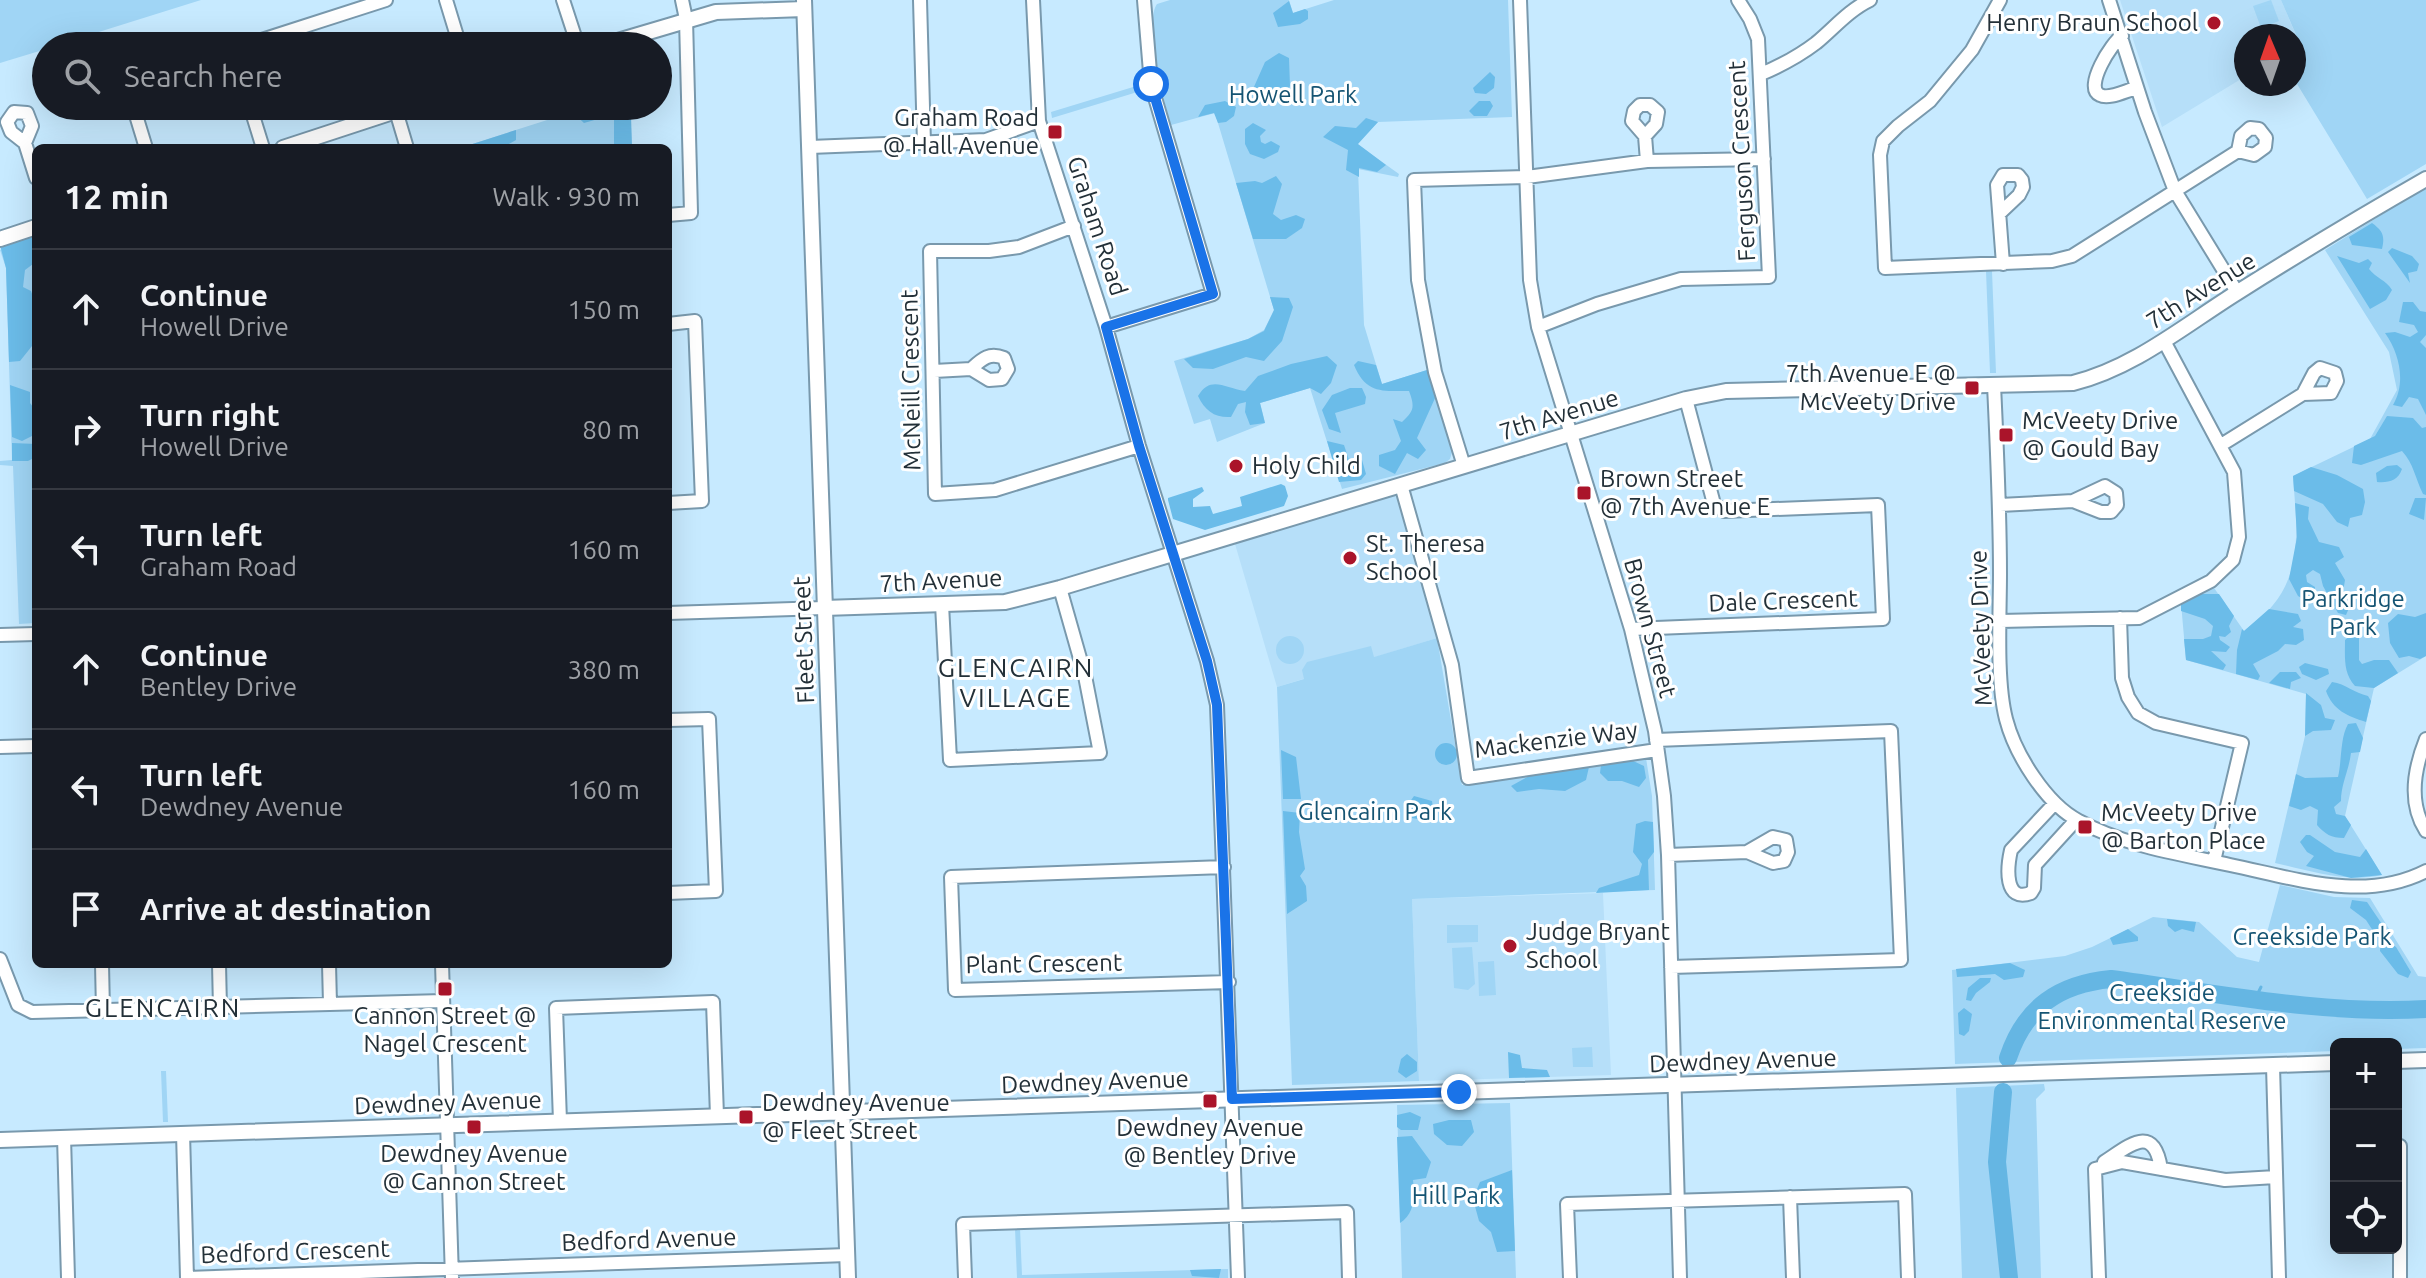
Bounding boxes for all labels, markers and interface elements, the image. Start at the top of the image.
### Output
place label: Henry Braun School [1986,9,2198,36]
marker: Henry Braun School [2205,14,2223,32]
north arrow [2234,24,2306,96]
search box [32,32,672,120]
icon: search [60,54,104,98]
text: Search here [124,59,283,93]
street label: Ferguson Crescent [1723,59,1760,262]
route start [1133,66,1169,102]
park label: Howell Park [1229,81,1357,108]
place label: Graham Road @ Hall Avenue [883,104,1039,159]
marker: Graham Road @ Hall Avenue [1046,123,1064,141]
street label: Graham Road [1062,153,1133,299]
text: 12 min [64,177,169,215]
text: Walk · 930 m [492,182,640,211]
street label: 7th Avenue [2141,247,2260,335]
text: Continue [140,278,268,312]
icon: ahead [64,287,108,331]
street label: McNeill Crescent [895,289,926,471]
text: 150 m [568,295,640,324]
text: Howell Drive [140,312,289,341]
place label: 7th Avenue E @ McVeety Drive [1786,360,1956,415]
marker: 7th Avenue E @ McVeety Drive [1963,379,1981,397]
street label: 7th Avenue [1496,384,1622,445]
text: Turn right [140,398,280,432]
icon: right [64,407,108,451]
place label: McVeety Drive @ Gould Bay [2022,407,2178,462]
text: 80 m [582,415,640,444]
marker: McVeety Drive @ Gould Bay [1997,426,2015,444]
text: Howell Drive [140,432,289,461]
place label: Holy Child [1252,452,1361,479]
marker: Holy Child [1227,457,1245,475]
place label: Brown Street @ 7th Avenue E [1600,465,1770,520]
marker: Brown Street @ 7th Avenue E [1575,484,1593,502]
text: Turn left [140,518,262,552]
icon: left [64,527,108,571]
place label: St. Theresa School [1366,530,1485,585]
text: 160 m [568,535,640,564]
marker: St. Theresa School [1341,549,1359,567]
street label: McVeety Drive [1964,550,1997,707]
text: Graham Road [140,552,297,581]
street label: Brown Street [1619,555,1682,701]
street label: 7th Avenue [879,564,1003,597]
street label: Fleet Street [788,575,819,704]
street label: Dale Crescent [1708,584,1859,617]
park label: Parkridge Park [2301,585,2405,640]
text: Continue [140,638,268,672]
icon: ahead [64,647,108,691]
district label: GLENCAIRN VILLAGE [938,653,1094,712]
text: 380 m [568,655,640,684]
text: Bentley Drive [140,672,297,701]
street label: Mackenzie Way [1473,716,1640,763]
text: Turn left [140,758,262,792]
icon: left [64,767,108,811]
text: 160 m [568,775,640,804]
text: Dewdney Avenue [140,792,343,821]
park label: Glencairn Park [1298,798,1452,825]
place label: McVeety Drive @ Barton Place [2101,799,2266,854]
marker: McVeety Drive @ Barton Place [2076,818,2094,836]
icon: arrive [64,887,108,931]
text: Arrive at destination [140,892,432,926]
place label: Judge Bryant School [1526,918,1671,973]
park label: Creekside Park [2232,923,2392,950]
marker: Judge Bryant School [1501,937,1519,955]
street label: Plant Crescent [965,949,1123,978]
park label: Creekside Environmental Reserve [2038,979,2287,1034]
marker: Cannon Street @ Nagel Crescent [436,980,454,998]
district label: GLENCAIRN [85,993,241,1022]
place label: Cannon Street @ Nagel Crescent [354,1002,536,1057]
map controls [2330,1038,2402,1254]
button: + [2330,1038,2402,1110]
street label: Dewdney Avenue [1649,1044,1837,1077]
street label: Dewdney Avenue [1001,1065,1189,1098]
route end [1441,1074,1477,1110]
street label: Dewdney Avenue [354,1086,542,1119]
place label: Dewdney Avenue @ Fleet Street [762,1089,950,1144]
marker: Dewdney Avenue @ Bentley Drive [1201,1092,1219,1110]
marker: Dewdney Avenue @ Fleet Street [737,1108,755,1126]
button: − [2330,1110,2402,1182]
place label: Dewdney Avenue @ Bentley Drive [1116,1114,1304,1169]
marker: Dewdney Avenue @ Cannon Street [465,1118,483,1136]
place label: Dewdney Avenue @ Cannon Street [380,1140,568,1195]
park label: Hill Park [1412,1182,1500,1209]
button: locate [2330,1182,2402,1254]
street label: Bedford Avenue [561,1223,737,1256]
street label: Bedford Crescent [200,1235,391,1268]

